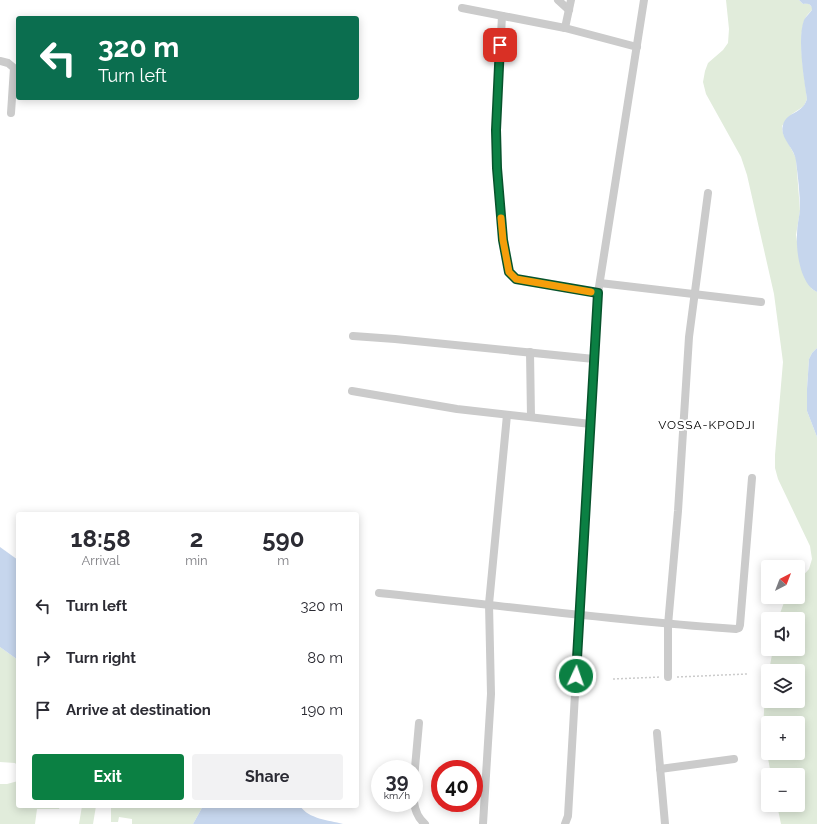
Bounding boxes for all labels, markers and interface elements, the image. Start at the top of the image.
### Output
pin [483,28,517,62]
text: 320 m [98,31,179,64]
icon: left [32,32,84,84]
icon: arrive [489,34,511,56]
text: Turn left [98,65,167,86]
district label: VOSSA-KPODJI [658,418,756,432]
text: 18:58 [71,524,131,553]
text: 2 [190,524,203,553]
text: 590 [262,524,304,553]
text: Arrival [82,553,120,568]
text: min [185,553,208,568]
text: m [277,553,289,568]
north arrow [761,560,805,604]
map controls [761,560,805,812]
icon: left [32,595,54,617]
text: Turn left [66,597,127,615]
text: 320 m [300,597,343,615]
button: sound [761,612,805,656]
icon: right [32,647,54,669]
text: Turn right [66,649,136,667]
text: 80 m [307,649,343,667]
position arrow [555,655,597,697]
button: layers [761,664,805,708]
icon: arrive [32,699,54,721]
text: Arrive at destination [66,701,211,719]
text: 190 m [301,701,343,719]
button: + [761,716,805,760]
button: Exit [32,754,184,800]
button: Share [192,754,343,800]
speed limit sign: 40 [431,760,483,812]
button: − [761,768,805,812]
text: 39 [386,769,408,793]
text: km/h [384,790,410,801]

